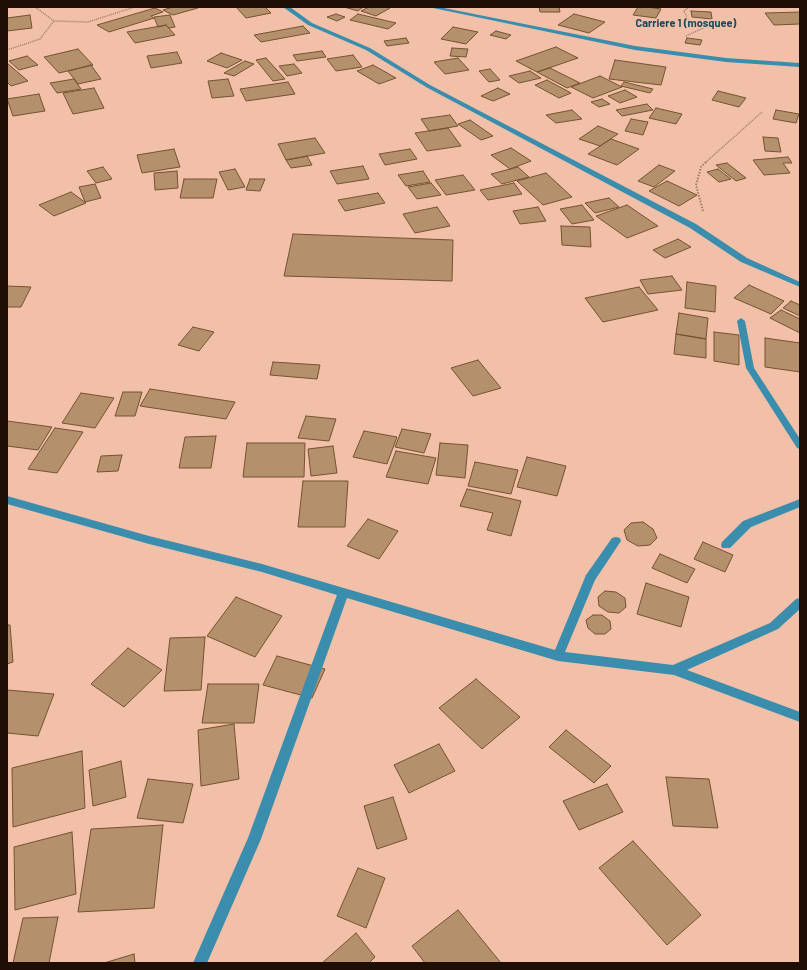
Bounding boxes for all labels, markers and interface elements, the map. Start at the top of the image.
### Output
district label: Carriere 1 (mosquee) [636,16,736,30]

